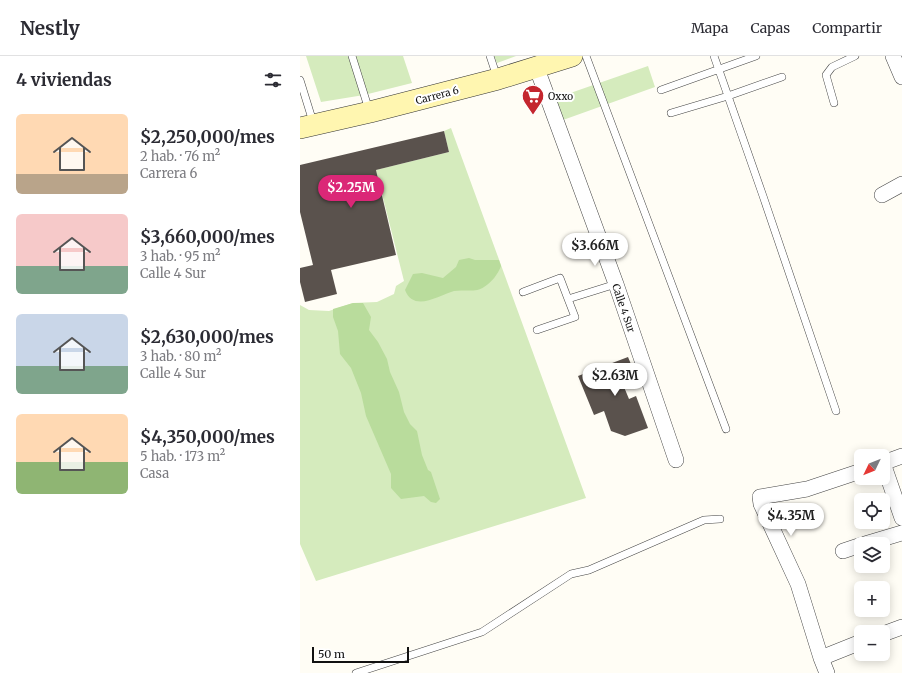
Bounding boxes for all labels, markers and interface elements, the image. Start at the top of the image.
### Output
text: Nestly [20,16,80,40]
text: Mapa [691,19,728,37]
text: Capas [750,19,790,37]
text: Compartir [812,19,882,37]
text: 4 viviendas [16,69,112,91]
icon: filters [262,69,284,91]
street label: Carrera 6 [414,83,460,107]
supermarket icon: Oxxo [520,83,546,116]
place label: Oxxo [548,90,573,103]
text: $2,250,000/mes [140,126,275,148]
icon: home [48,130,96,178]
text: 2 hab. · 76 m² [140,148,220,165]
text: Carrera 6 [140,165,197,182]
pin: $2.25M [318,175,384,209]
text: $2.25M [327,179,375,196]
text: $3,660,000/mes [140,226,275,248]
icon: home [48,230,96,278]
pin: $3.66M [562,233,628,267]
text: $3.66M [571,237,619,254]
text: 3 hab. · 95 m² [140,248,220,265]
text: Calle 4 Sur [140,265,206,282]
street label: Calle 4 Sur [609,282,638,335]
text: $2,630,000/mes [140,326,274,348]
icon: home [48,330,96,378]
text: 3 hab. · 80 m² [140,348,221,365]
pin: $2.63M [582,363,648,397]
text: Calle 4 Sur [140,365,206,382]
text: $2.63M [591,367,639,384]
text: $4,350,000/mes [140,426,275,448]
icon: home [48,430,96,478]
text: 5 hab. · 173 m² [140,448,225,465]
north arrow [854,449,890,485]
map controls [854,449,890,661]
text: Casa [140,465,169,482]
button: locate [854,493,890,529]
pin: $4.35M [758,503,824,537]
text: $4.35M [767,507,815,524]
button: layers [854,537,890,573]
button: + [854,581,890,617]
button: − [854,625,890,661]
scale bar [312,645,409,664]
text: 50 m [318,647,345,661]

